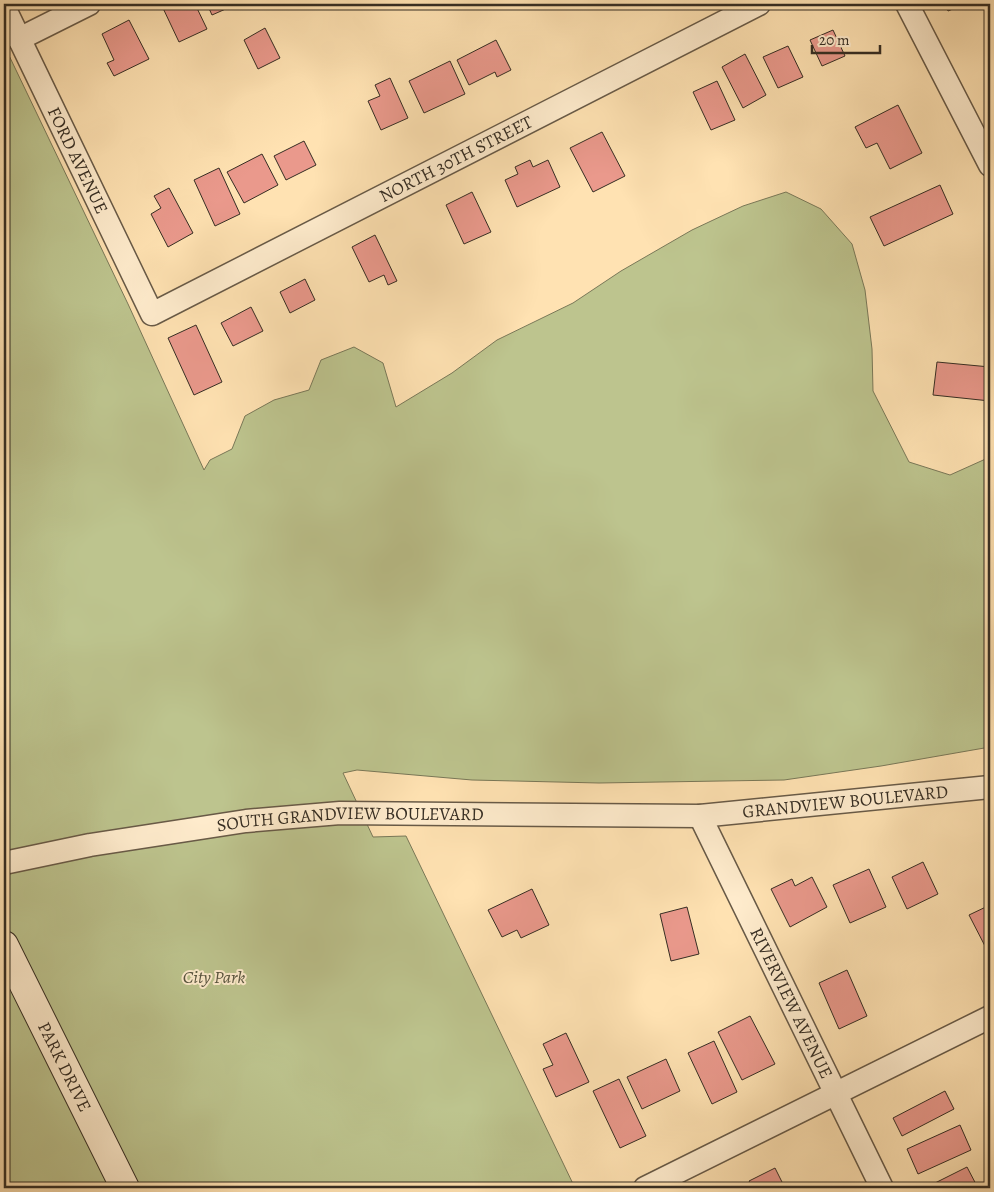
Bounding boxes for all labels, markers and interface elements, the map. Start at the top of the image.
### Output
scale bar [812,22,879,54]
text: 20 m [819,30,850,50]
street label: FORD AVENUE [42,103,114,218]
street label: NORTH 30TH STREET [375,110,537,208]
street label: GRANDVIEW BOULEVARD [741,779,949,824]
street label: SOUTH GRANDVIEW BOULEVARD [215,801,484,837]
street label: RIVERVIEW AVENUE [744,923,839,1082]
park label: City Park [183,965,245,989]
street label: PARK DRIVE [32,1018,97,1116]

